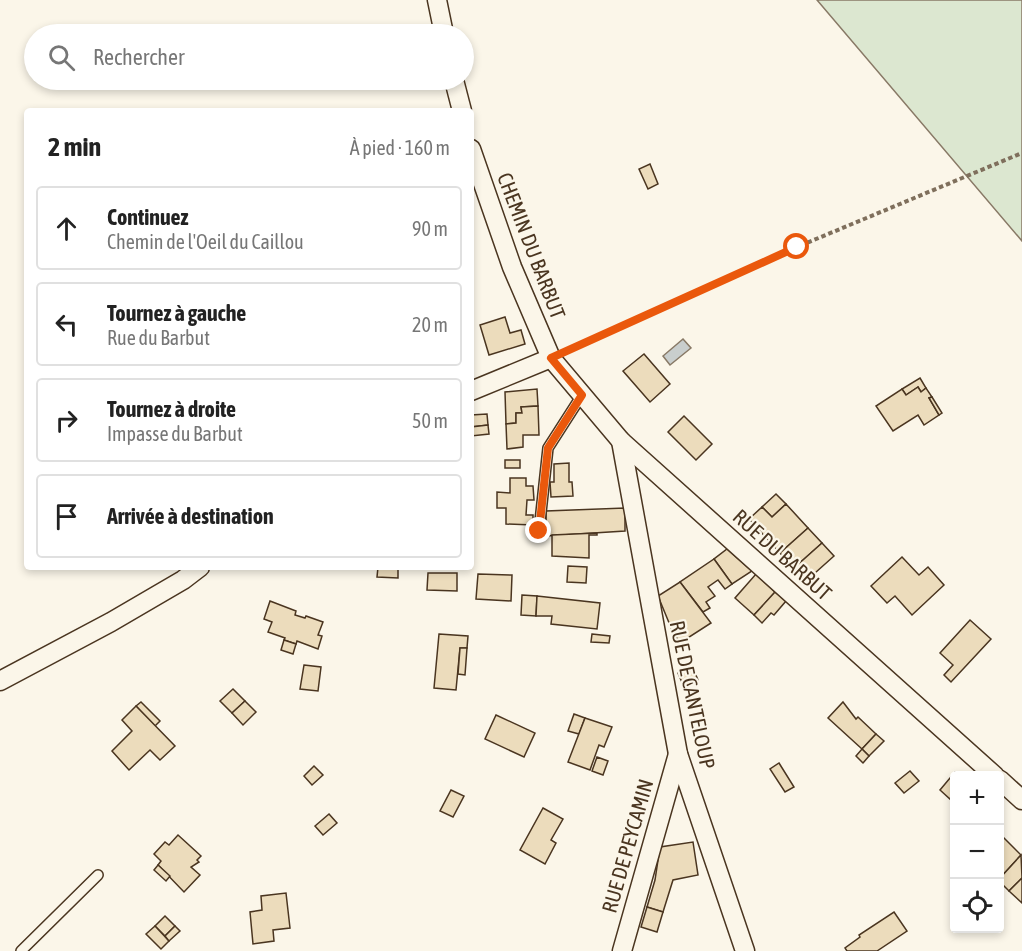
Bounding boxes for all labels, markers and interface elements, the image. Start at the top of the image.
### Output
search box [24,24,474,90]
icon: search [45,41,78,74]
text: Rechercher [93,44,184,70]
text: 2 min [48,132,101,162]
text: À pied · 160 m [350,136,450,159]
street label: CHEMIN DU BARBUT [493,169,571,322]
text: Continuez [107,204,189,230]
icon: ahead [50,212,83,245]
text: 90 m [412,217,448,240]
text: Chemin de l'Oeil du Caillou [107,230,304,253]
route start [783,233,809,259]
text: Tournez à gauche [107,300,246,326]
icon: left [50,308,83,341]
text: 20 m [412,313,448,336]
text: Rue du Barbut [107,326,210,349]
text: Tournez à droite [107,396,236,422]
icon: right [50,404,83,437]
text: 50 m [412,409,448,432]
text: Impasse du Barbut [107,422,243,445]
icon: arrive [50,500,83,533]
text: Arrivée à destination [107,503,274,529]
street label: RUE DU BARBUT [729,504,837,605]
route end [525,517,551,543]
street label: RUE DE CANTELOUP [666,618,720,771]
map controls [950,771,1004,933]
button: + [950,771,1004,825]
street label: RUE DE PEYCAMIN [597,776,658,915]
button: − [950,825,1004,879]
button: locate [950,879,1004,933]

